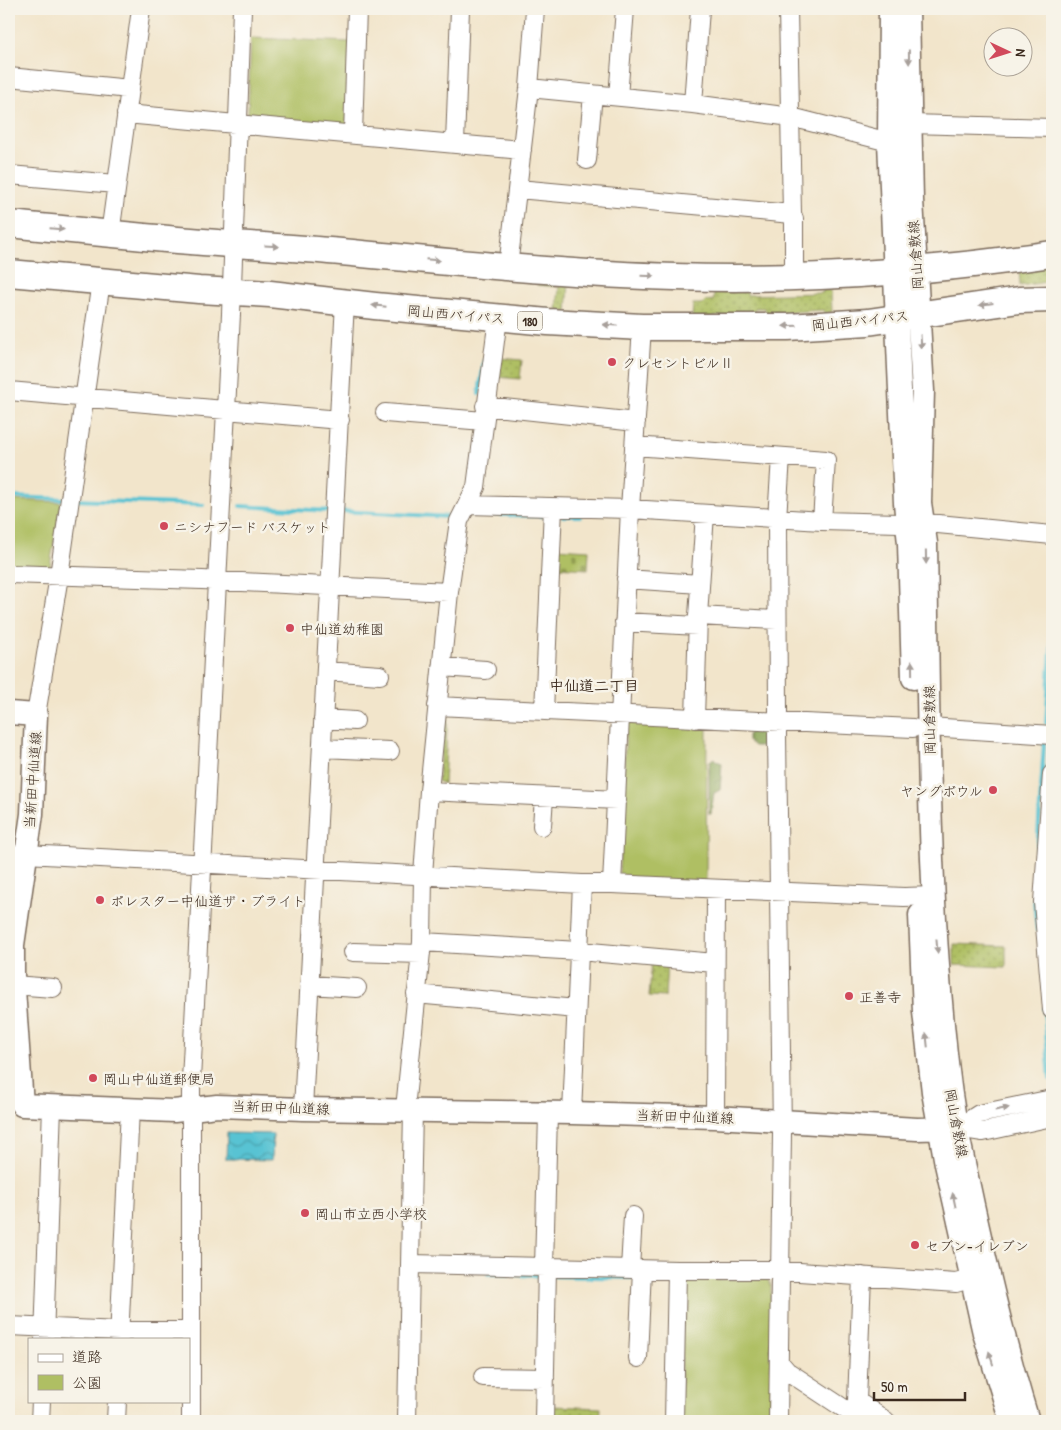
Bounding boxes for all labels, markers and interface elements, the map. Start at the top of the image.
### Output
north arrow [984,28,1034,78]
text: N [1012,49,1031,58]
one-way arrow [906,50,914,66]
street label: 岡山倉敷線 [903,219,927,291]
one-way arrow [50,225,66,233]
one-way arrow [264,242,280,250]
one-way arrow [426,256,442,264]
one-way arrow [640,273,656,281]
street label: 岡山西バイパス [406,300,506,328]
one-way arrow [978,301,994,309]
one-way arrow [370,302,386,310]
street label: 岡山西バイパス [810,305,910,335]
road number: 180 [518,312,542,331]
one-way arrow [602,321,618,329]
one-way arrow [782,323,798,331]
one-way arrow [917,334,925,350]
place label: クレセントビルⅡ [622,353,734,372]
marker: クレセントビルⅡ [606,356,618,368]
place label: ニシナフード バスケット [174,517,331,536]
marker: ニシナフード バスケット [158,520,170,532]
one-way arrow [922,549,930,565]
place label: 中仙道幼稚園 [300,619,384,638]
marker: 中仙道幼稚園 [284,622,296,634]
one-way arrow [908,659,916,675]
district label: 中仙道二丁目 [549,675,639,696]
street label: 岡山倉敷線 [919,685,939,755]
street label: 当新田中仙道線 [19,730,45,830]
place label: ヤングボウル [900,781,983,800]
marker: ヤングボウル [987,784,999,796]
place label: ポレスター中仙道ザ・ブライト [110,891,306,910]
marker: ポレスター中仙道ザ・ブライト [94,894,106,906]
one-way arrow [933,939,941,955]
place label: 正善寺 [859,987,901,1006]
marker: 正善寺 [843,990,855,1002]
one-way arrow [923,1032,931,1048]
place label: 岡山中仙道郵便局 [103,1069,215,1088]
marker: 岡山中仙道郵便局 [87,1072,99,1084]
street label: 岡山倉敷線 [941,1087,973,1159]
street label: 当新田中仙道線 [232,1096,330,1118]
street label: 当新田中仙道線 [636,1105,734,1127]
one-way arrow [994,1105,1010,1113]
one-way arrow [950,1192,958,1208]
place label: 岡山市立西小学校 [315,1204,427,1223]
marker: 岡山市立西小学校 [299,1207,311,1219]
place label: セブン-イレブン [925,1236,1029,1255]
marker: セブン-イレブン [909,1239,921,1251]
legend [28,1338,190,1402]
text: 道路 [72,1346,102,1367]
one-way arrow [987,1350,995,1365]
scale bar [874,1370,965,1402]
text: 公園 [72,1372,102,1393]
text: 50 m [881,1376,908,1397]

